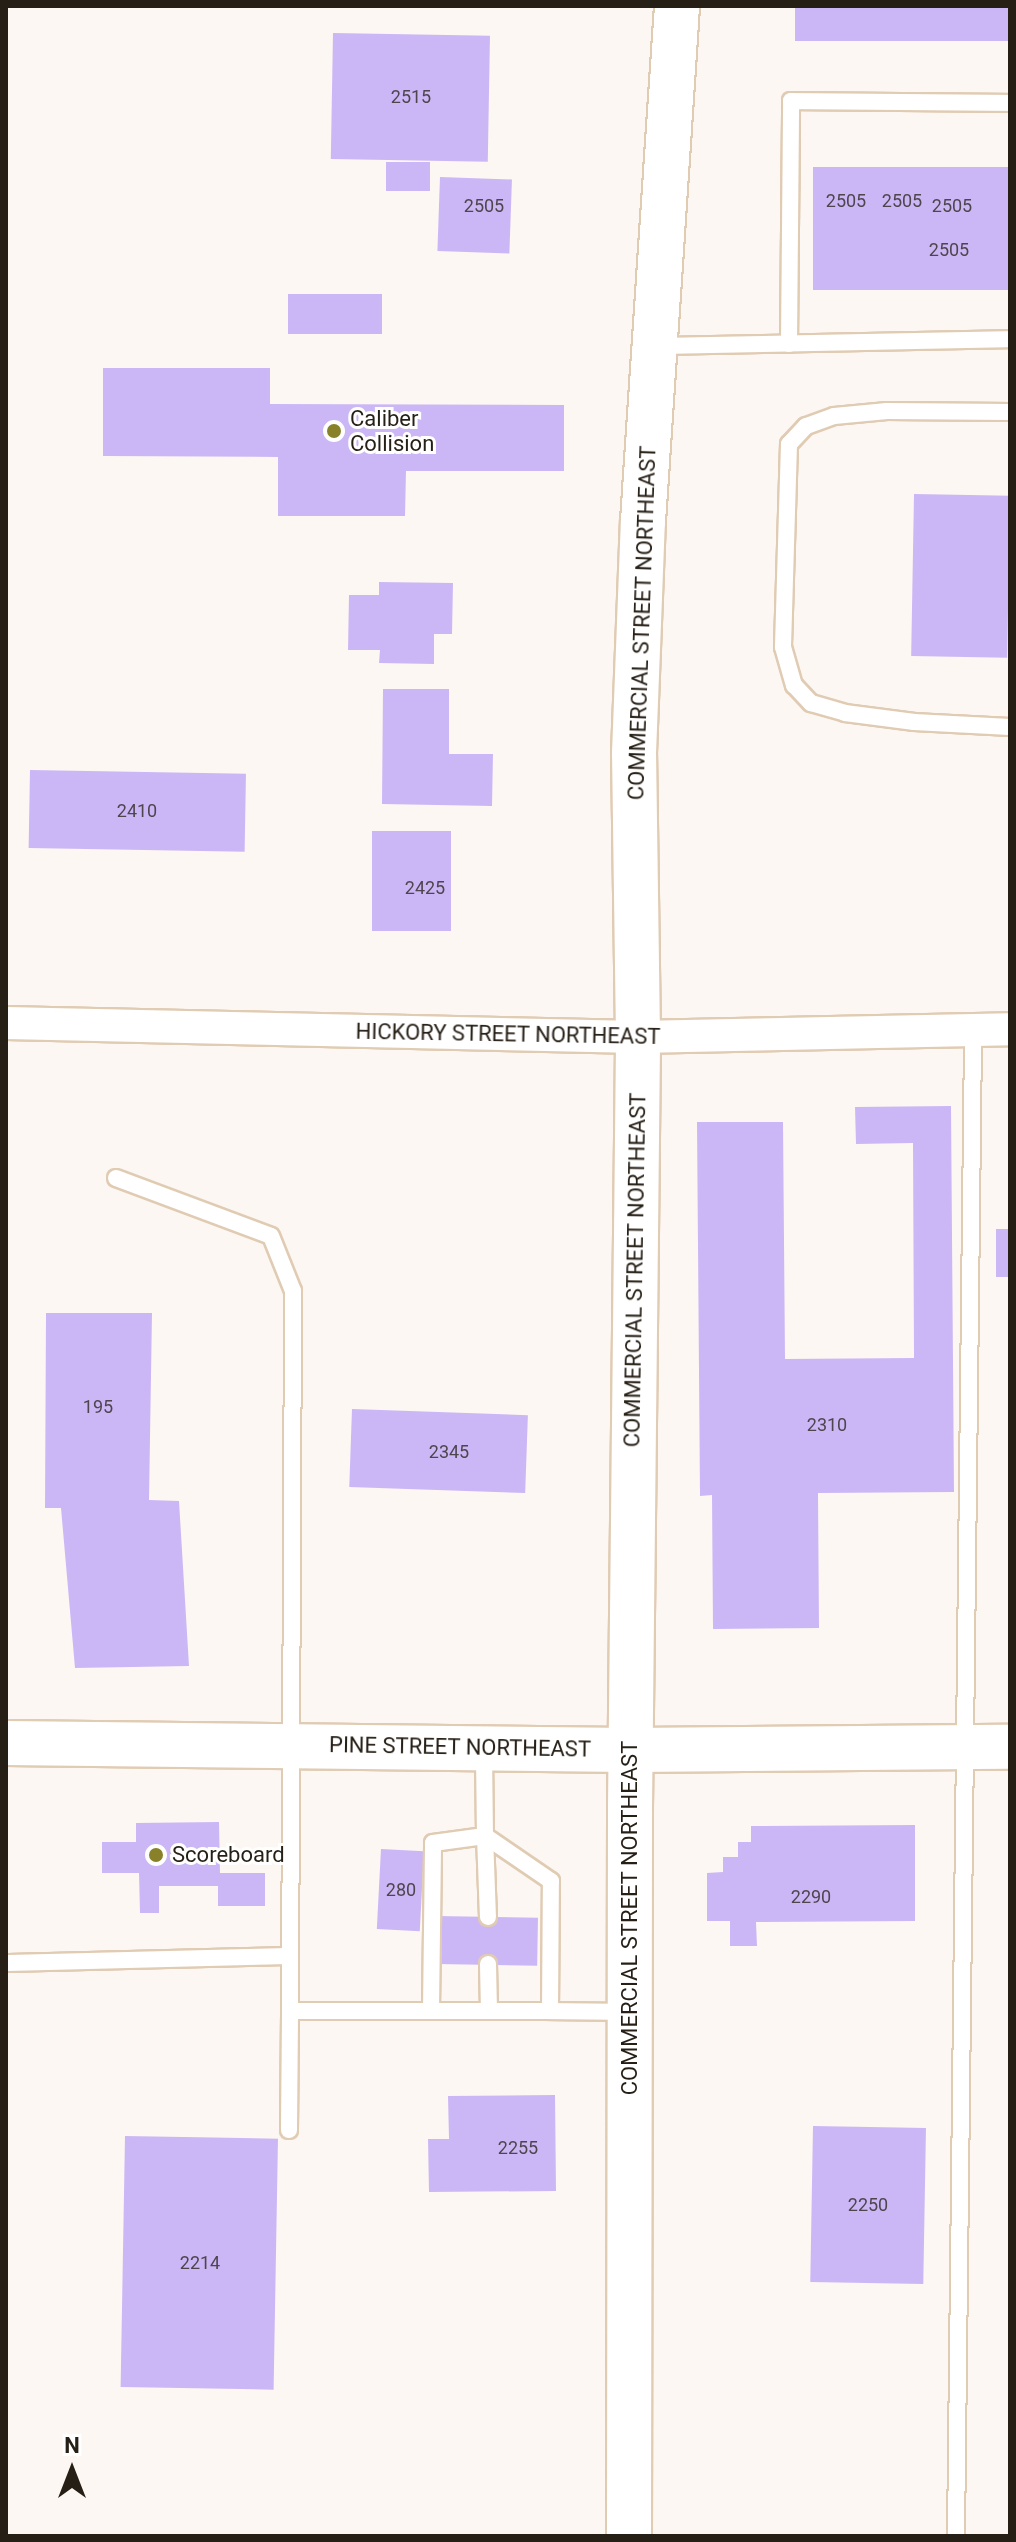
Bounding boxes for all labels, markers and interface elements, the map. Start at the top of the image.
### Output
house number: 2515 [391,86,431,108]
house number: 2505 [826,190,866,212]
house number: 2505 [882,190,922,212]
house number: 2505 [464,195,504,217]
house number: 2505 [932,195,972,217]
house number: 2505 [929,239,969,261]
place label: Caliber Collision [350,405,434,456]
marker: Caliber Collision [325,422,343,440]
street label: COMMERCIAL STREET NORTHEAST [623,445,661,801]
house number: 2410 [117,800,157,822]
house number: 2425 [405,877,445,899]
street label: HICKORY STREET NORTHEAST [355,1018,661,1050]
street label: COMMERCIAL STREET NORTHEAST [619,1092,651,1448]
house number: 195 [83,1396,113,1418]
house number: 2310 [807,1414,847,1436]
house number: 2345 [429,1441,469,1463]
street label: PINE STREET NORTHEAST [329,1732,591,1762]
street label: COMMERCIAL STREET NORTHEAST [617,1740,643,2096]
place label: Scoreboard [172,1842,285,1868]
marker: Scoreboard [147,1846,165,1864]
house number: 280 [386,1879,416,1901]
house number: 2290 [791,1886,831,1908]
house number: 2255 [498,2137,538,2159]
house number: 2250 [848,2194,888,2216]
house number: 2214 [180,2252,220,2274]
north arrow [32,2430,112,2510]
text: N [64,2433,80,2458]

